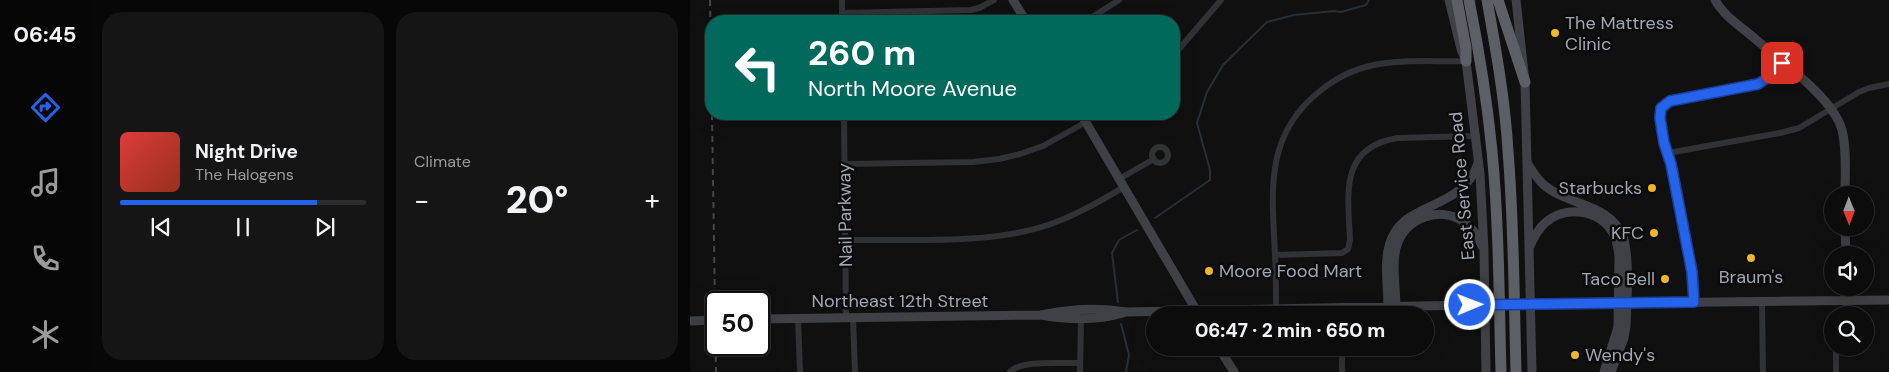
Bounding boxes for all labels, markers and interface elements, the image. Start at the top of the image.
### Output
place label: The Mattress Clinic [1565,11,1674,56]
text: 06:45 [13,20,77,49]
marker: The Mattress Clinic [1549,27,1561,39]
text: 260 m [808,30,916,76]
icon: left [725,35,790,100]
pin [1761,42,1803,84]
icon: arrive [1768,49,1796,77]
text: North Moore Avenue [808,74,1017,103]
icon: directions [28,90,63,125]
street label: East Service Road [1444,111,1480,261]
text: Night Drive [195,139,298,164]
text: Climate [414,151,471,172]
street label: Nail Parkway [832,163,858,267]
text: The Halogens [195,164,294,185]
icon: music [28,165,63,200]
text: 20° [506,175,568,225]
place label: Starbucks [1559,176,1642,200]
text: − [414,182,429,219]
text: + [645,182,660,219]
marker: Starbucks [1646,182,1658,194]
north arrow [1824,186,1874,236]
map controls [1824,186,1874,356]
icon: previous [147,213,175,241]
icon: pause [229,213,257,241]
icon: next [311,213,339,241]
place label: KFC [1611,221,1644,245]
marker: KFC [1648,227,1660,239]
icon: phone [28,241,63,276]
button: sound [1824,246,1874,296]
marker: Braum's [1745,252,1757,264]
place label: Moore Food Mart [1219,259,1362,283]
marker: Moore Food Mart [1203,265,1215,277]
place label: Braum's [1719,265,1783,289]
place label: Taco Bell [1582,267,1655,291]
marker: Taco Bell [1659,273,1671,285]
position arrow [1443,278,1495,330]
street label: Northeast 12th Street [812,289,988,313]
speed limit sign: 50 [705,291,770,356]
button: search [1824,306,1874,356]
icon: climate [28,317,63,352]
text: 06:47 · 2 min · 650 m [1195,318,1385,343]
place label: Wendy's [1585,343,1655,367]
marker: Wendy's [1569,349,1581,361]

